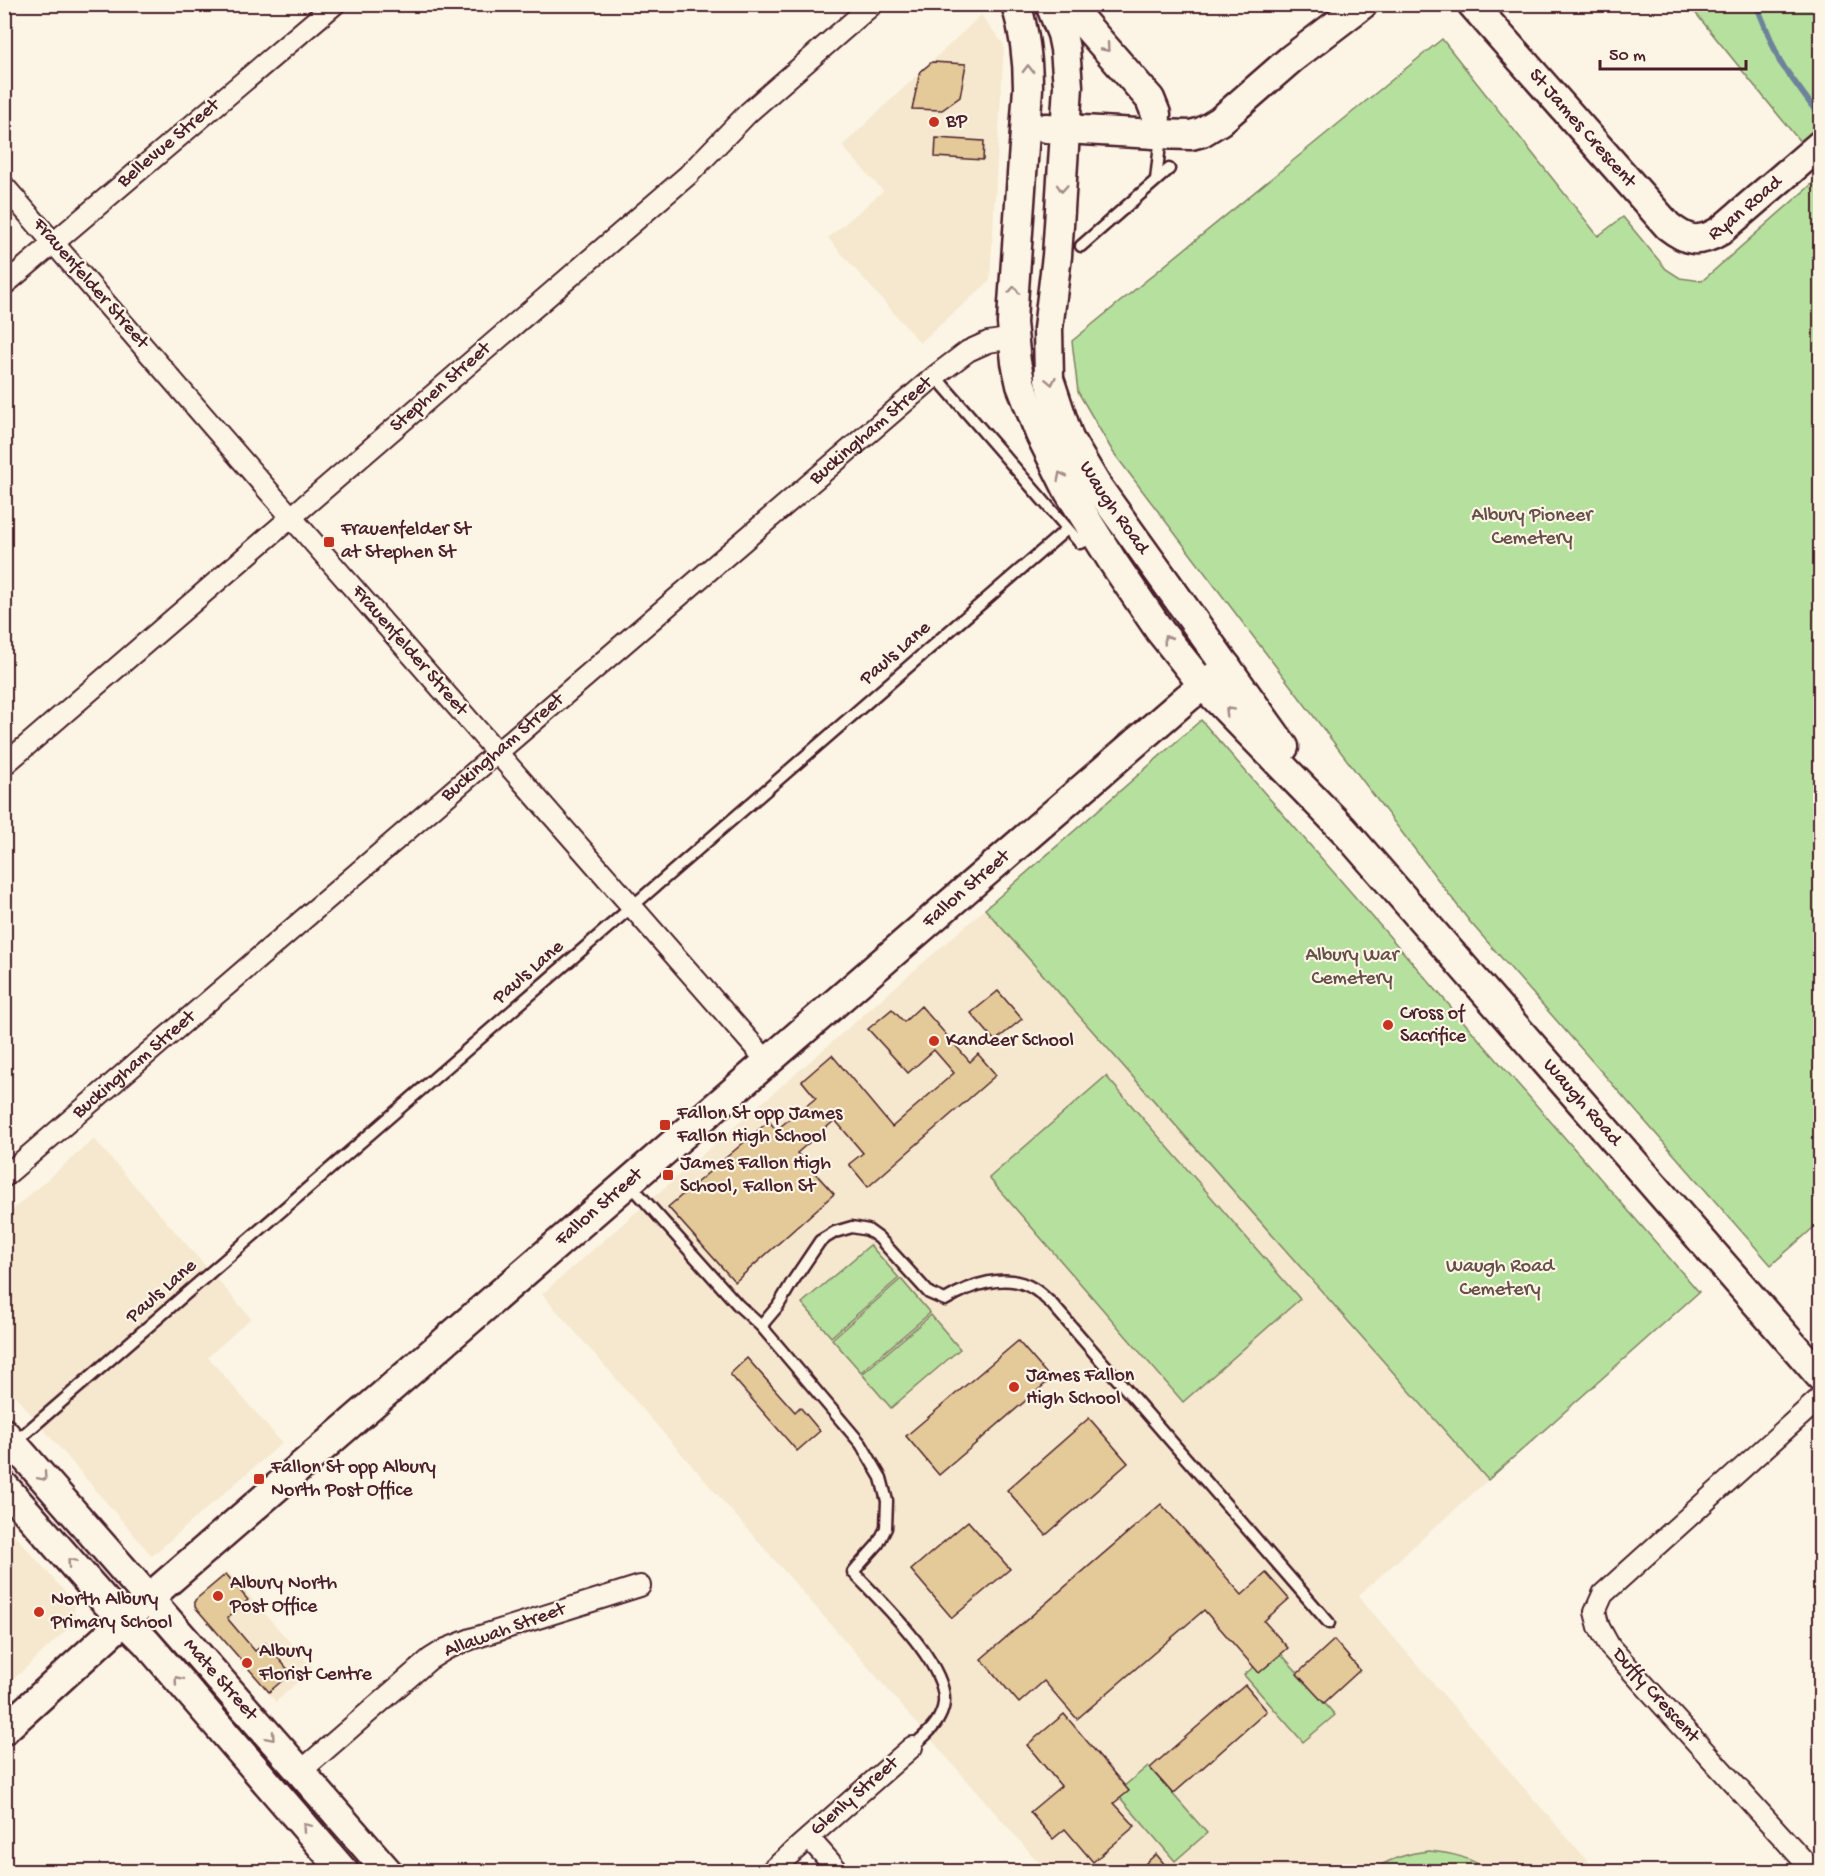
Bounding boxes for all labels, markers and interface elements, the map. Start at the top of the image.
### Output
scale bar [1600,33,1746,71]
one-way arrow [1099,41,1110,52]
text: 50 m [1609,46,1646,67]
street label: St James Crescent [1523,64,1642,194]
one-way arrow [1022,65,1034,74]
street label: Bellevue Street [112,93,226,194]
place label: BP [945,111,968,134]
marker: BP [927,115,941,129]
street label: Ryan Road [1705,170,1789,247]
one-way arrow [1055,183,1068,192]
street label: Frauenfelder Street [26,213,154,355]
one-way arrow [1007,285,1020,294]
street label: Stephen Street [386,337,498,438]
street label: Buckingham Street [804,371,939,491]
one-way arrow [1044,376,1057,386]
street label: Waugh Road [1073,457,1155,561]
one-way arrow [1057,471,1068,482]
park label: Albury Pioneer Cemetery [1472,505,1594,551]
place label: Frauenfelder St at Stephen St [340,519,473,565]
marker: Frauenfelder St at Stephen St [322,535,336,549]
street label: Frauenfelder Street [345,580,473,722]
street label: Pauls Lane [855,617,937,692]
one-way arrow [1163,635,1174,646]
street label: Buckingham Street [436,687,570,808]
one-way arrow [1226,708,1237,719]
street label: Fallon Street [917,844,1016,934]
street label: Pauls Lane [488,936,570,1011]
park label: Albury War Cemetery [1306,945,1400,991]
place label: Cross of Sacrifice [1400,1003,1467,1049]
street label: Buckingham Street [67,1004,202,1125]
marker: Cross of Sacrifice [1381,1018,1395,1032]
place label: Kandeer School [946,1030,1074,1053]
marker: Kandeer School [927,1034,941,1048]
street label: Waugh Road [1537,1054,1627,1153]
place label: Fallon St opp James Fallon High School [676,1103,843,1149]
marker: Fallon St opp James Fallon High School [658,1118,672,1132]
place label: James Fallon High School, Fallon St [680,1153,831,1199]
street label: Fallon Street [550,1162,649,1252]
marker: James Fallon High School, Fallon St [661,1168,675,1182]
street label: Pauls Lane [121,1255,203,1330]
park label: Waugh Road Cemetery [1446,1256,1556,1302]
place label: James Fallon High School [1026,1365,1135,1411]
marker: James Fallon High School [1007,1380,1021,1394]
place label: Fallon St opp Albury North Post Office [270,1457,436,1503]
one-way arrow [36,1470,47,1481]
marker: Fallon St opp Albury North Post Office [252,1472,266,1486]
one-way arrow [67,1558,78,1569]
place label: Albury North Post Office [229,1573,337,1619]
place label: North Albury Primary School [50,1589,172,1635]
marker: Albury North Post Office [211,1589,225,1603]
street label: Allawah Street [441,1598,570,1664]
marker: North Albury Primary School [32,1605,46,1619]
street label: Mate Street [178,1634,263,1727]
place label: Albury Florist Centre [258,1641,373,1687]
street label: Duffy Crescent [1605,1642,1705,1750]
marker: Albury Florist Centre [240,1656,254,1670]
one-way arrow [174,1676,185,1687]
one-way arrow [264,1730,275,1741]
street label: Glenly Street [806,1751,905,1841]
one-way arrow [302,1824,313,1834]

